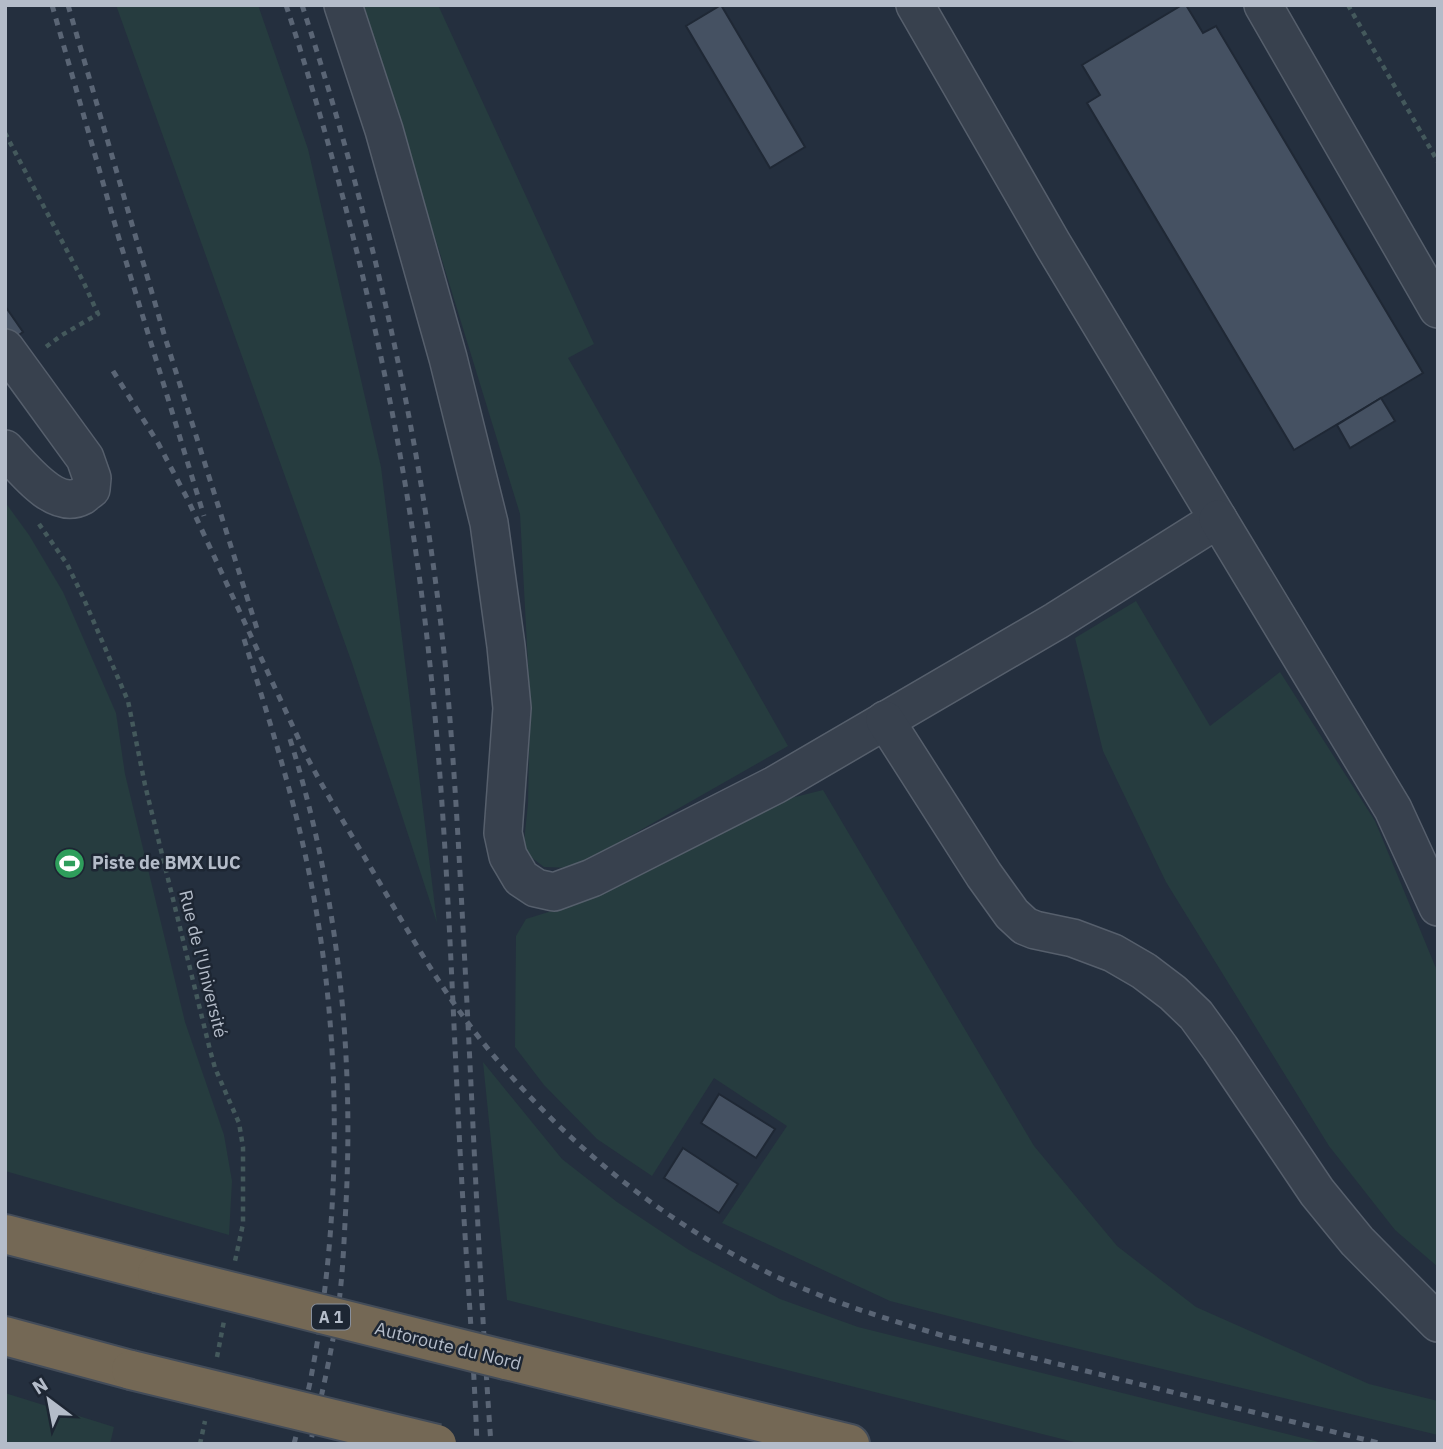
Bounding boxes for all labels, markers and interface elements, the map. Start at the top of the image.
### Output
sports icon: Piste de BMX LUC [52,846,86,880]
place label: Piste de BMX LUC [92,851,241,874]
street label: Rue de l'Université [174,888,233,1040]
road number: A 1 [312,1304,350,1330]
street label: Autoroute du Nord [373,1316,524,1375]
north arrow [14,1365,84,1435]
text: N [28,1372,52,1399]

